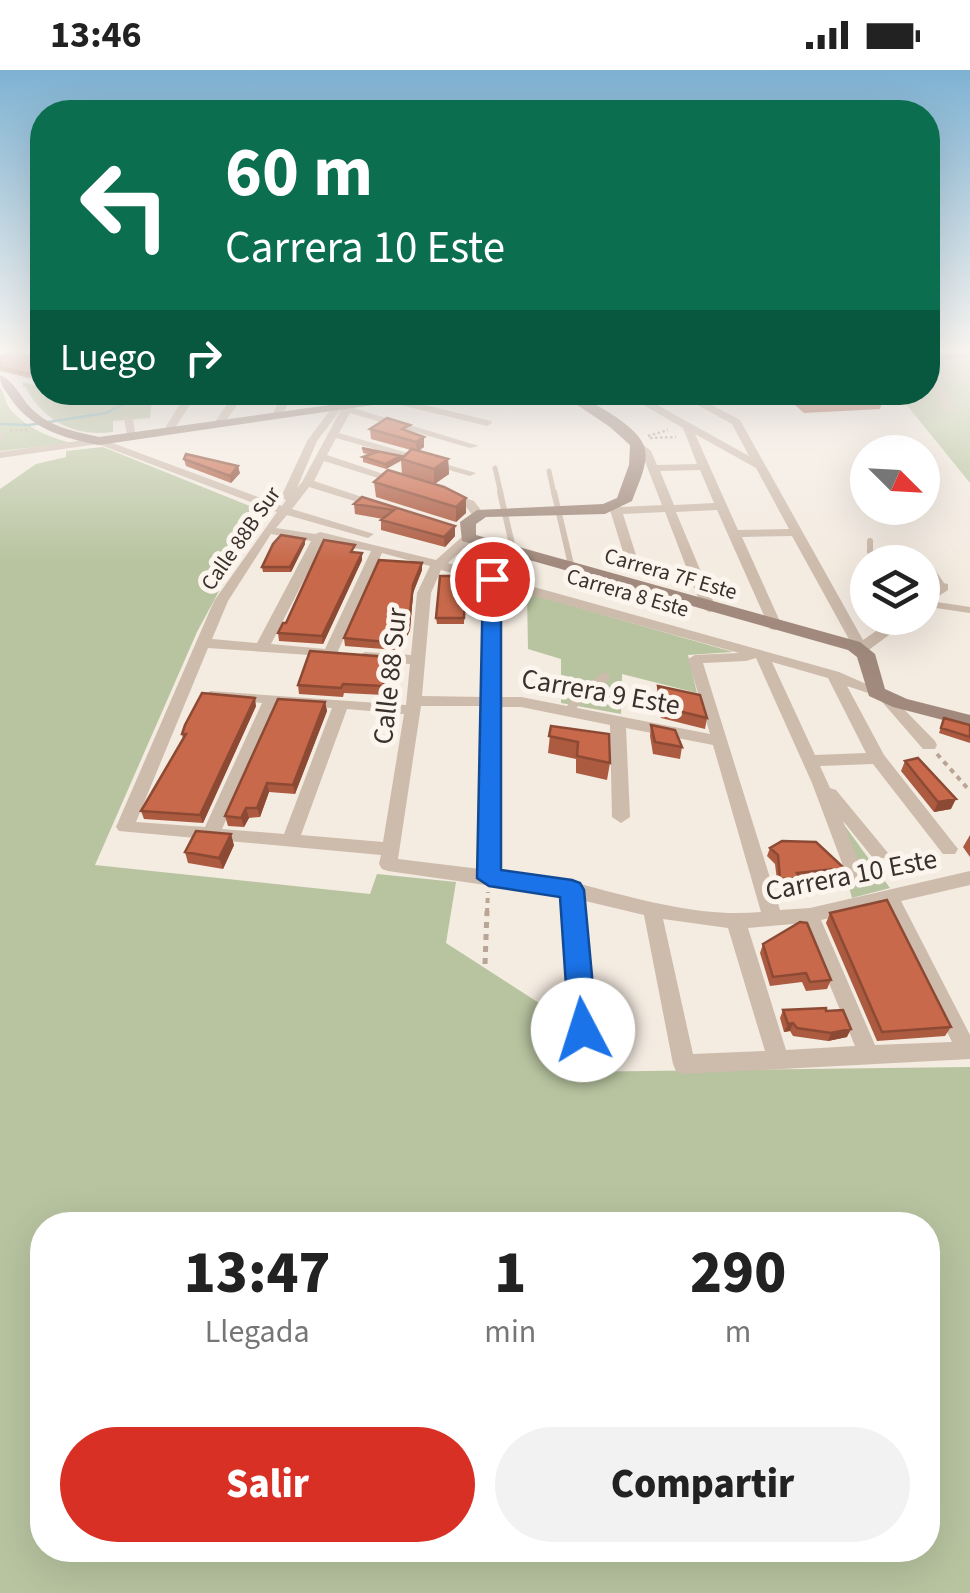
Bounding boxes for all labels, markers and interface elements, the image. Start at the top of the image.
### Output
text: 13:46 [50,8,142,62]
text: 60 m [225,123,373,223]
icon: left [60,140,190,270]
text: Carrera 10 Este [225,216,505,280]
icon: right [176,330,231,385]
text: Luego [60,331,156,385]
north arrow [850,435,940,525]
map controls [850,435,940,635]
street label: Calle 88B Sur [193,480,289,597]
pin [450,537,535,622]
street label: Carrera 7F Este [601,540,741,608]
button: layers [850,545,940,635]
icon: arrive [465,552,520,607]
street label: Carrera 8 Este [563,560,693,626]
street label: Calle 88 Sur [363,606,417,746]
street label: Carrera 9 Este [518,658,683,726]
street label: Carrera 10 Este [762,839,941,911]
position arrow [531,978,635,1082]
text: 13:47 [184,1231,331,1316]
text: 1 [494,1231,526,1316]
text: 290 [690,1231,786,1316]
text: Llegada [205,1309,310,1355]
text: min [484,1309,536,1355]
text: m [725,1309,751,1355]
button: Salir [60,1427,475,1542]
button: Compartir [495,1427,910,1542]

